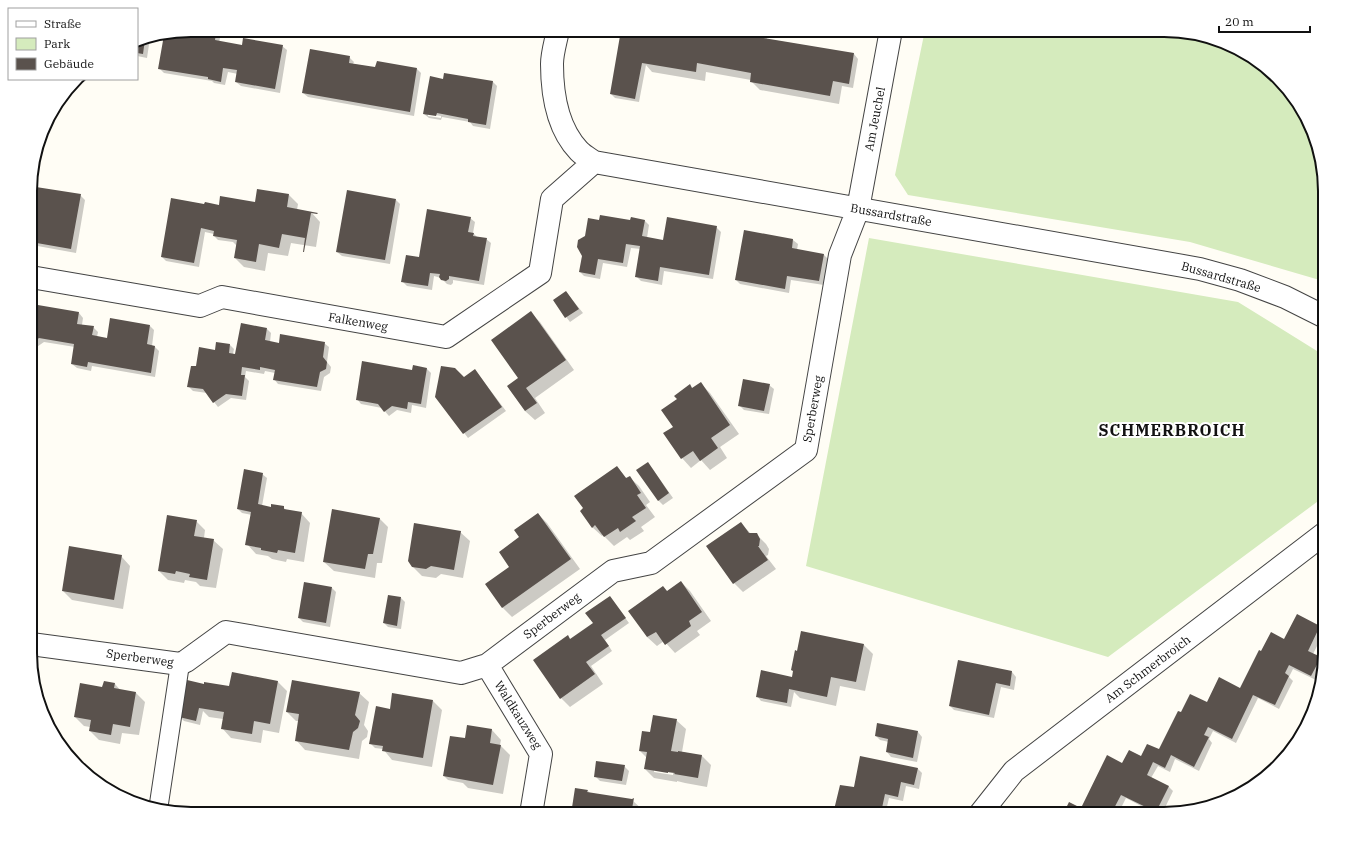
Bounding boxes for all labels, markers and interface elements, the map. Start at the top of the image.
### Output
legend [8,8,138,80]
scale bar [1219,8,1310,34]
text: 20 m [1225,14,1254,29]
text: Straße [44,16,81,31]
text: Park [44,36,70,51]
text: Gebäude [44,56,94,71]
street label: Am Jeuchel [861,85,888,152]
street label: Bussardstraße [849,200,933,229]
street label: Bussardstraße [1180,258,1263,295]
street label: Falkenweg [327,309,389,334]
street label: Sperberweg [799,374,826,444]
district label: SCHMERBROICH [1099,420,1245,440]
street label: Sperberweg [520,589,584,642]
street label: Am Schmerbroich [1102,631,1194,706]
street label: Sperberweg [105,645,175,670]
street label: Waldkauzweg [492,678,546,752]

